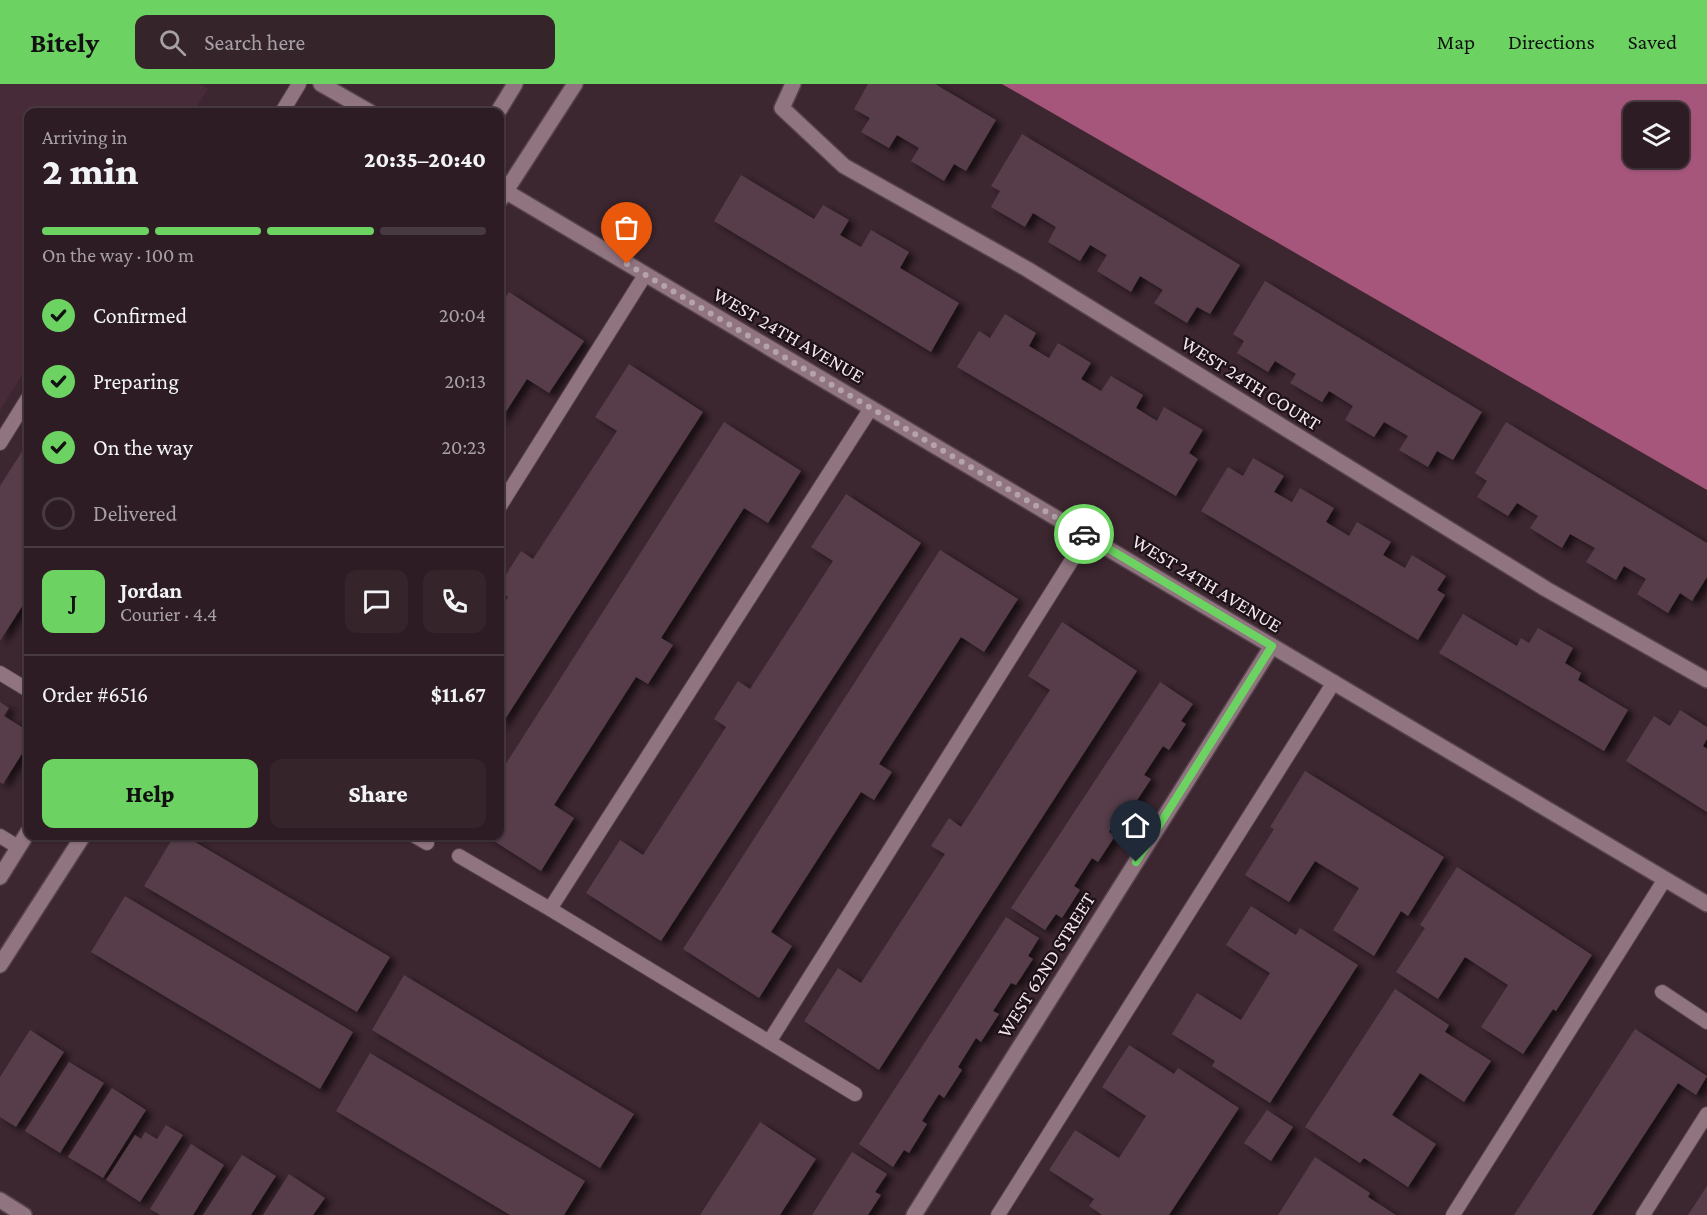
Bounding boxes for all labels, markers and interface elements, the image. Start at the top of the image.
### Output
search box [135,15,555,69]
icon: search [156,26,189,59]
text: Bitely [30,27,99,58]
text: Search here [204,30,305,55]
text: Map [1437,30,1475,54]
text: Directions [1508,30,1595,54]
text: Saved [1628,30,1677,54]
map controls [1623,102,1689,168]
button: layers [1623,102,1689,168]
text: Arriving in [42,126,127,148]
text: 20:35–20:40 [364,147,486,172]
text: 2 min [42,149,138,192]
pin [601,202,652,264]
icon: bag [610,211,643,244]
text: On the way · 100 m [42,244,194,266]
street label: WEST 24TH AVENUE [710,283,869,387]
icon: check [42,299,75,332]
text: Confirmed [93,303,187,328]
text: 20:04 [439,304,486,326]
street label: WEST 24TH COURT [1177,331,1325,435]
icon: check [42,365,75,398]
text: Preparing [93,369,179,394]
text: 20:13 [444,370,486,392]
icon: check [42,431,75,464]
text: On the way [93,435,193,460]
text: 20:23 [442,436,486,458]
text: Delivered [93,501,177,526]
courier [1054,504,1114,564]
icon: car [1068,518,1101,551]
street label: WEST 24TH AVENUE [1128,530,1286,636]
button: chat [345,570,408,633]
button: phone [423,570,486,633]
text: Jordan [120,578,182,603]
text: J [70,589,77,614]
text: Courier · 4.4 [120,603,217,625]
text: Order #6516 [42,682,148,707]
text: $11.67 [431,682,486,707]
button: Help [42,759,258,828]
button: Share [270,759,486,828]
pin [1110,800,1161,862]
icon: home [1119,809,1152,842]
street label: WEST 62ND STREET [993,888,1099,1041]

